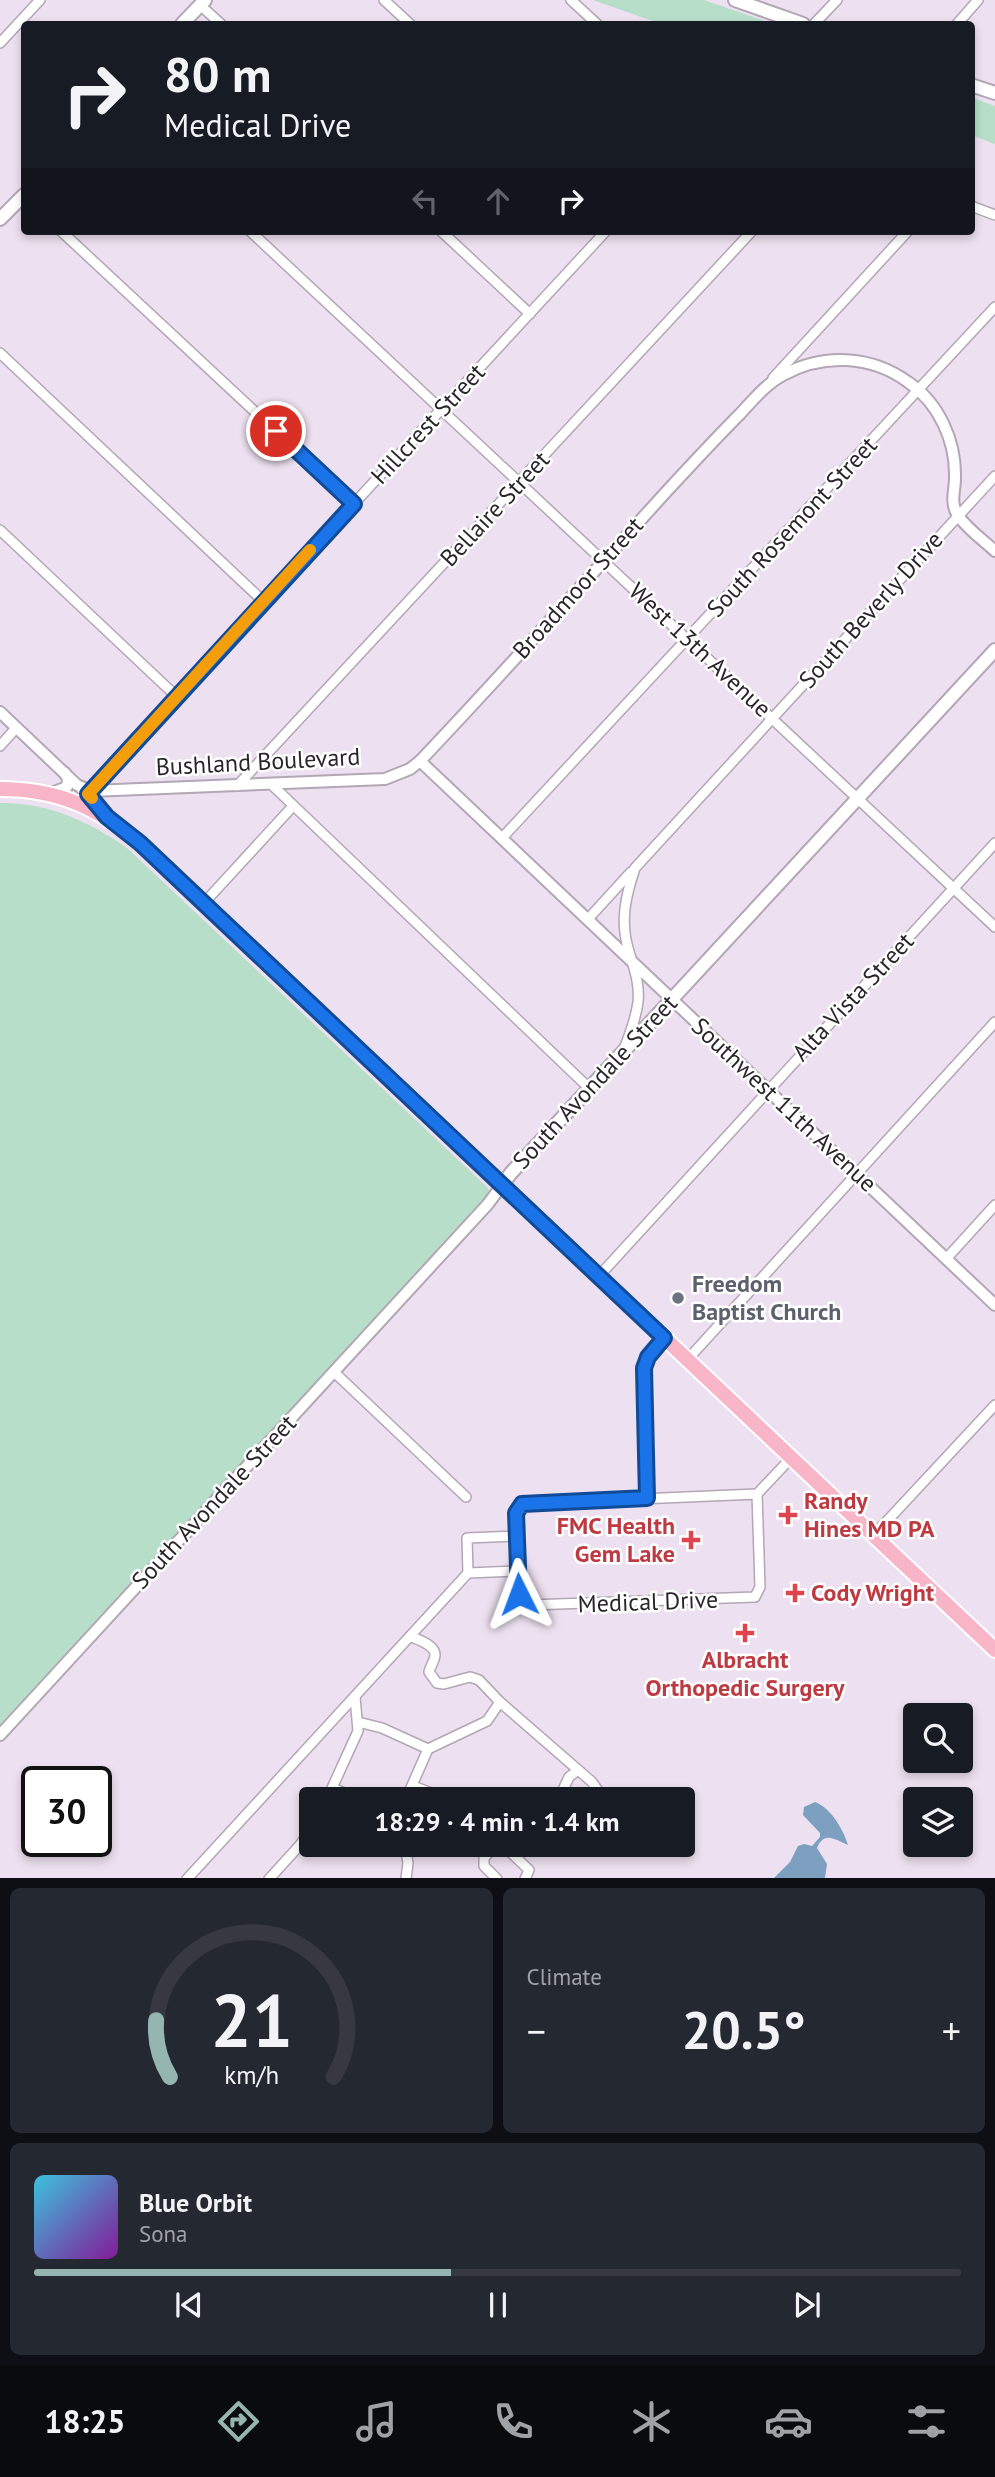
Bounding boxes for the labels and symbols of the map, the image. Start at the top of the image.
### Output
street label: Hillcrest Street [364,357,491,490]
pin [246,401,306,461]
street label: South Rosemont Street [700,430,883,623]
street label: Bellaire Street [433,444,556,573]
street label: Broadmoor Street [506,510,650,665]
street label: South Beverly Drive [792,525,949,695]
street label: West 13th Avenue [623,576,778,724]
street label: Bushland Boulevard [155,741,361,782]
street label: Alta Vista Street [785,926,920,1067]
street label: South Avondale Street [506,988,684,1175]
street label: Southwest 11th Avenue [685,1011,883,1199]
place label: Freedom Baptist Church [692,1268,841,1327]
marker: Freedom Baptist Church [670,1290,686,1306]
street label: South Avondale Street [125,1408,303,1595]
place label: Randy Hines MD PA [804,1485,935,1544]
marker: Randy Hines MD PA [778,1505,798,1525]
place label: FMC Health Gem Lake [557,1510,675,1569]
marker: FMC Health Gem Lake [681,1530,701,1550]
position arrow [482,1557,556,1631]
place label: Cody Wright [811,1577,935,1608]
marker: Cody Wright [785,1583,805,1603]
street label: Medical Drive [577,1584,719,1619]
marker: Albracht Orthopedic Surgery [735,1623,755,1643]
place label: Albracht Orthopedic Surgery [645,1644,845,1703]
speed limit sign: 30 [21,1766,112,1857]

